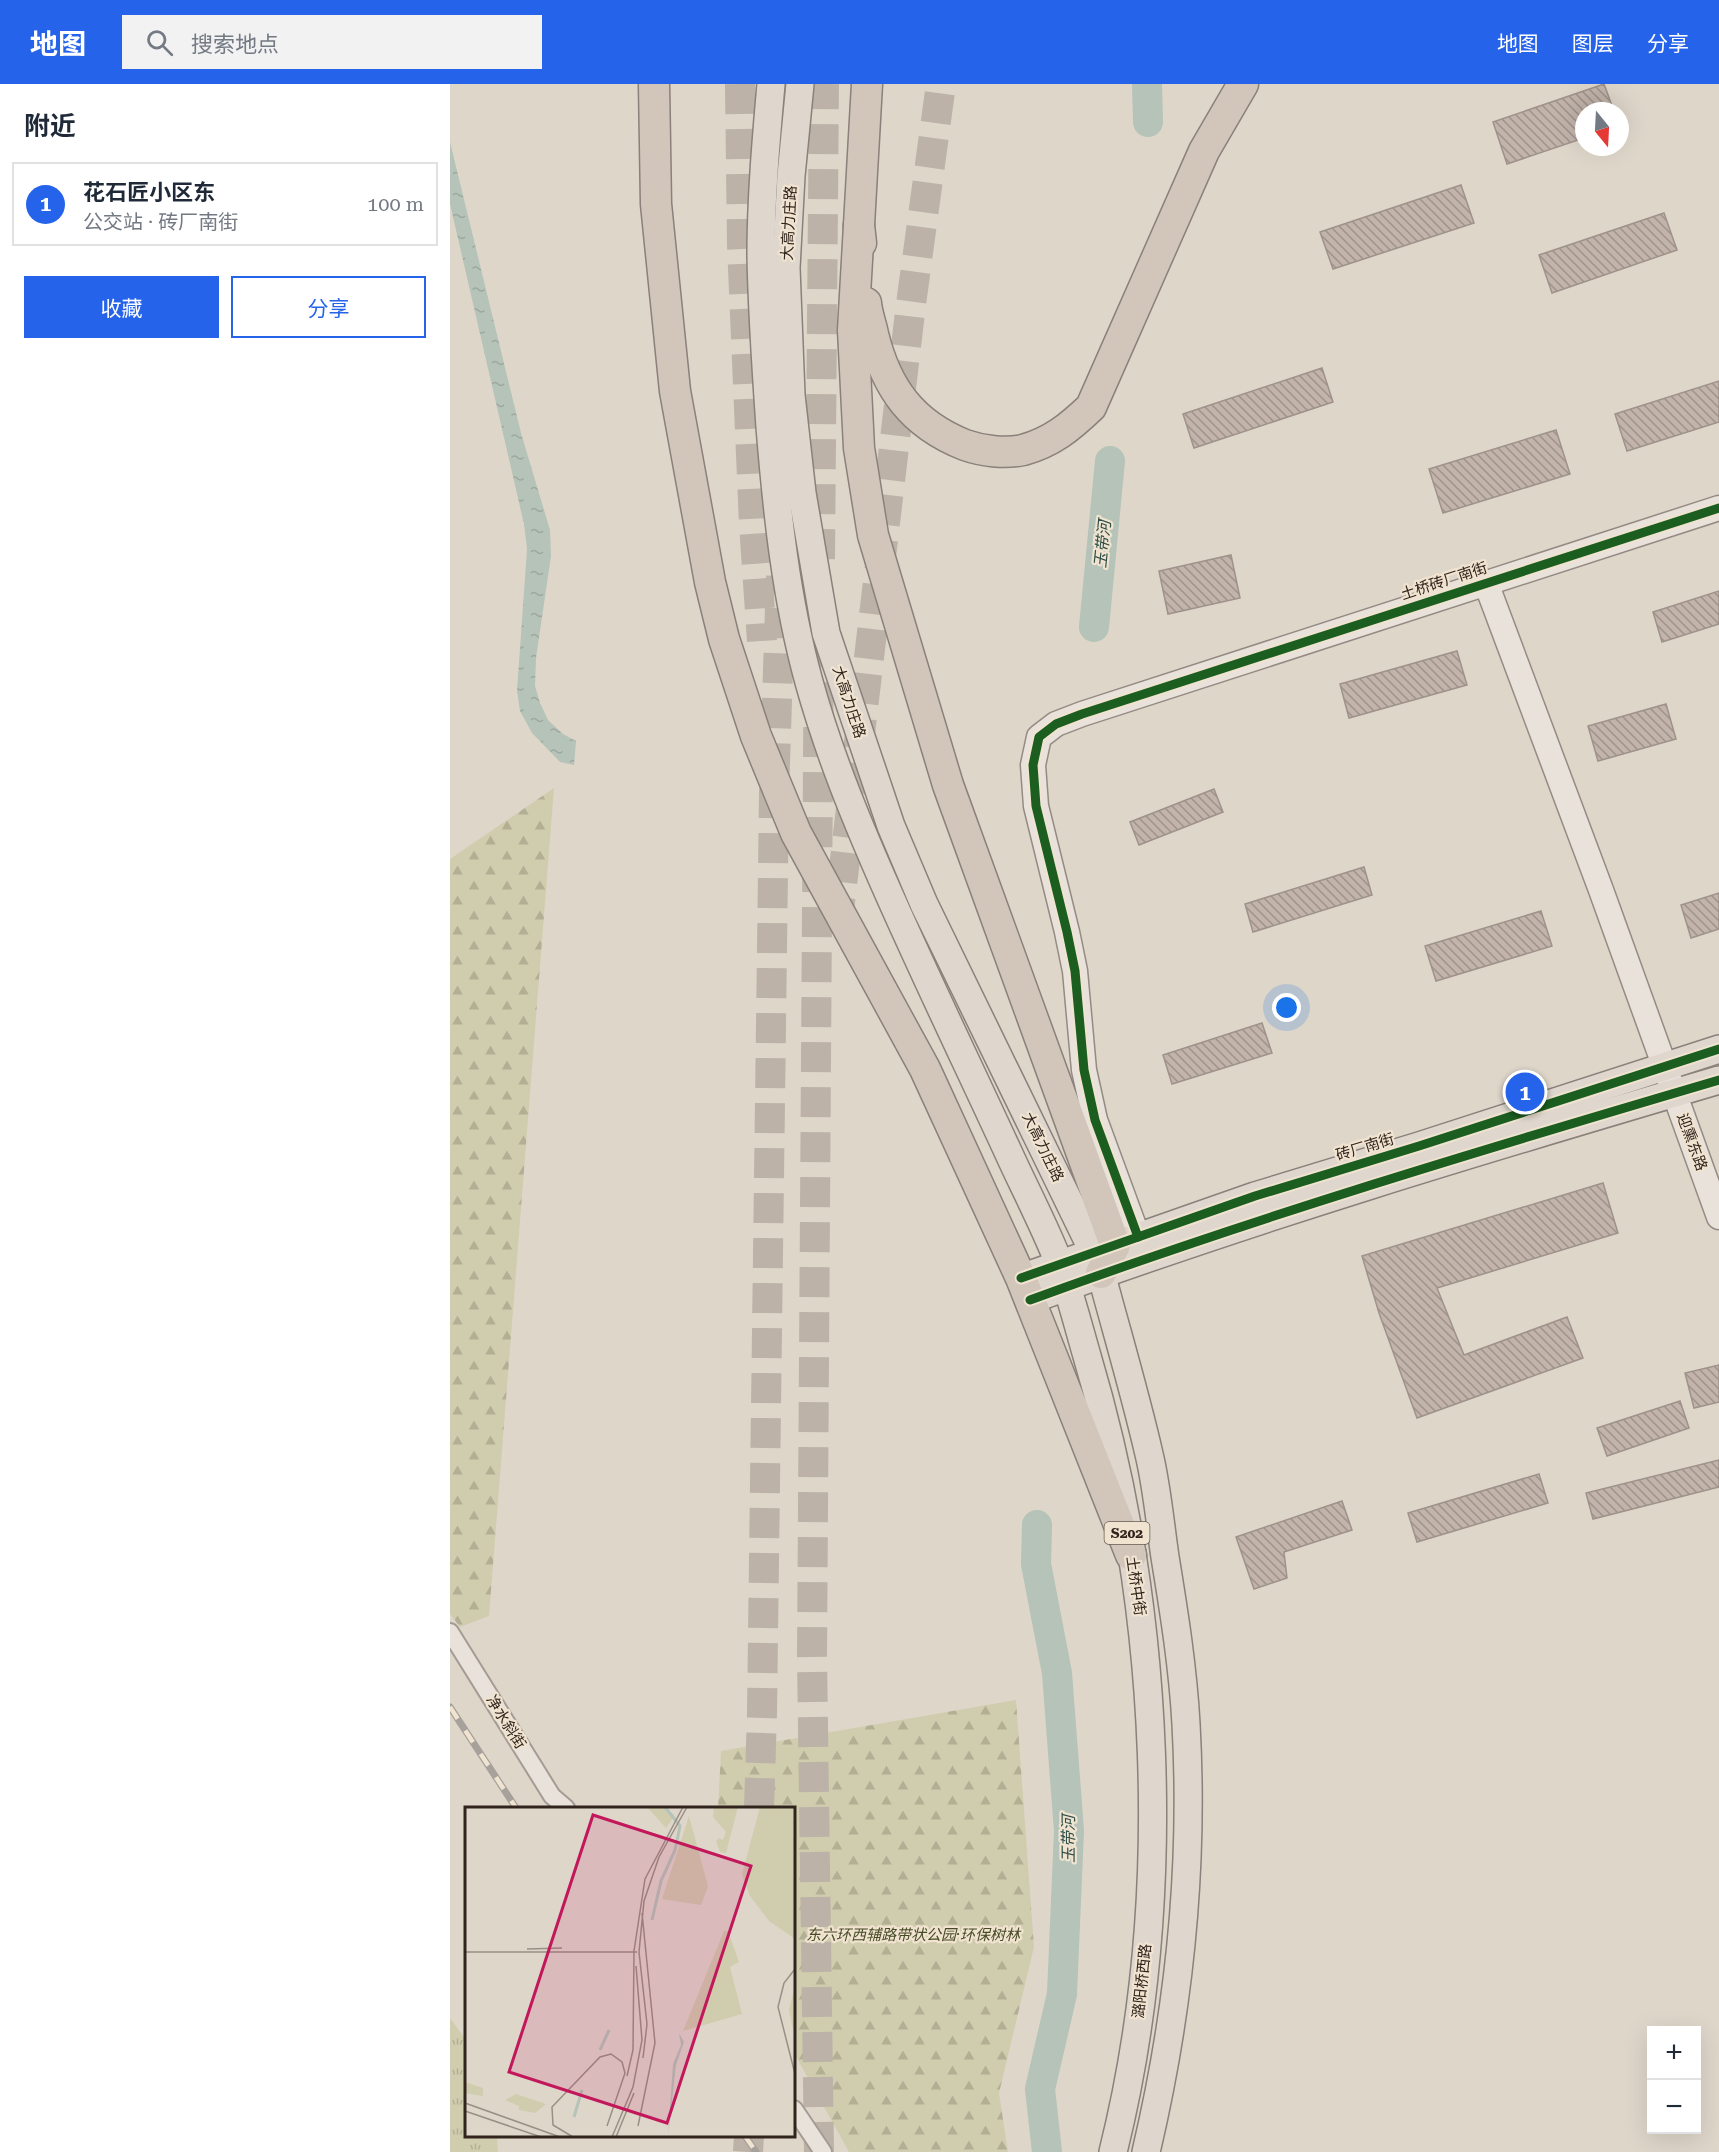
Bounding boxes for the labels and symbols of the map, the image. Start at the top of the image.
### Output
north arrow [1575,102,1629,156]
street label: 大高力庄路 [778,185,800,261]
water label: 玉带河 [1091,516,1115,569]
street label: 土桥砖厂南街 [1398,559,1490,603]
street label: 大高力庄路 [829,664,869,740]
your location [1272,993,1301,1022]
pin: 1 [1506,1070,1544,1114]
street label: 大高力庄路 [1018,1109,1068,1185]
street label: 迎熏东路 [1673,1111,1711,1173]
street label: 砖厂南街 [1334,1130,1396,1164]
road number: S202 [1104,1522,1150,1544]
street label: 土桥中街 [1123,1555,1149,1617]
street label: 净水斜街 [482,1692,530,1752]
inset map [465,1807,795,2137]
water label: 玉带河 [1059,1812,1078,1863]
park label: 东六环西辅路带状公园·环保树林 [806,1926,1022,1944]
street label: 潞阳桥西路 [1129,1943,1155,2019]

